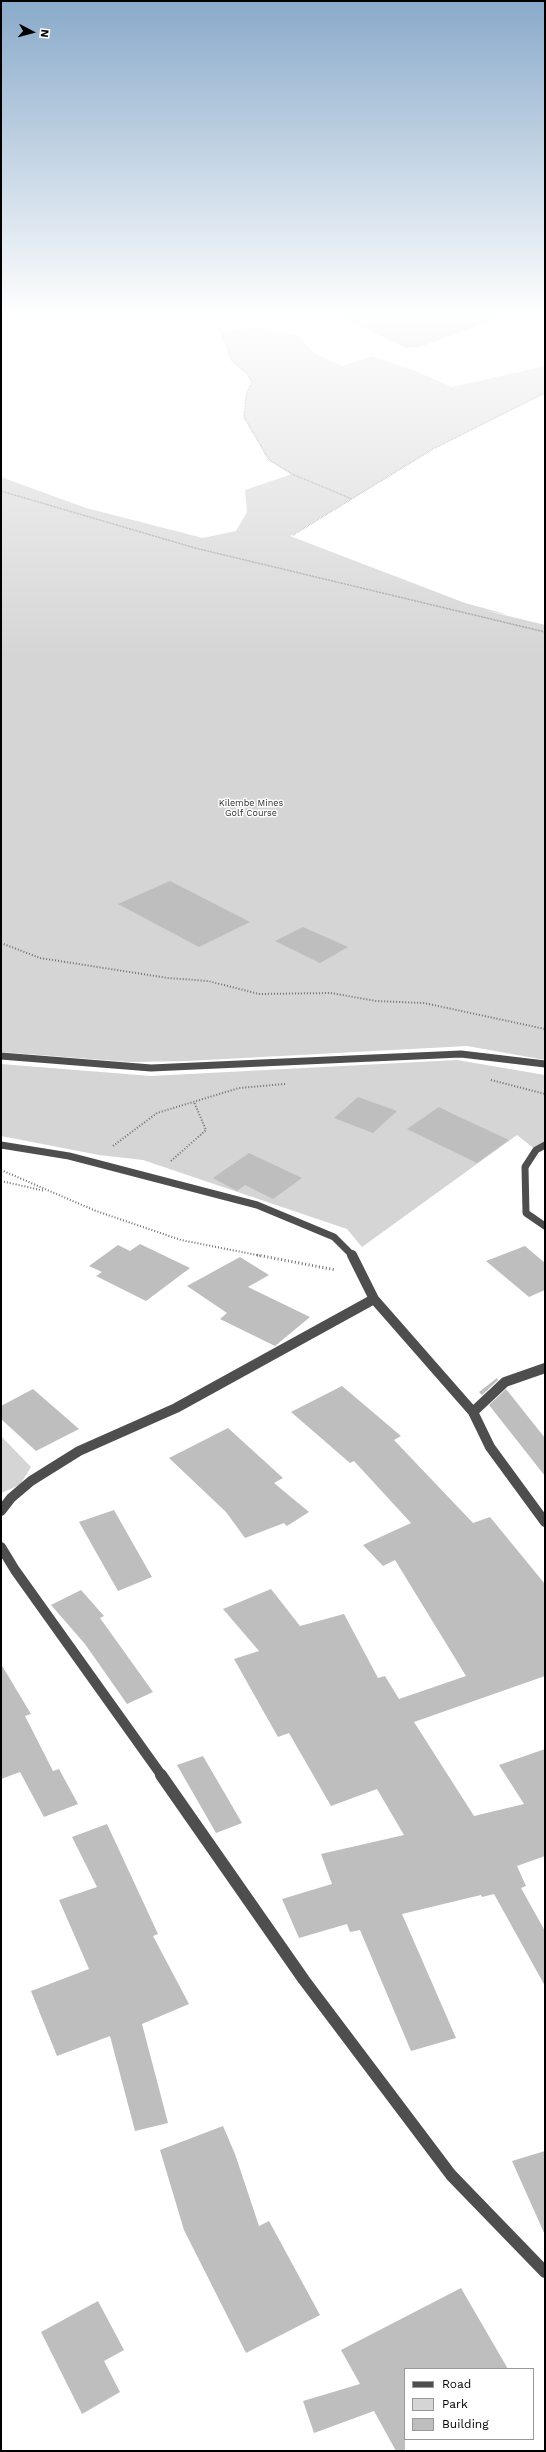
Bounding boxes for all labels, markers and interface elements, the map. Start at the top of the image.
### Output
north arrow [12,12,52,52]
text: N [38,29,51,38]
park label: Kilembe Mines Golf Course [219,798,283,819]
legend [404,2368,534,2440]
text: Road [442,2377,471,2391]
text: Park [442,2397,468,2411]
text: Building [442,2417,489,2431]

